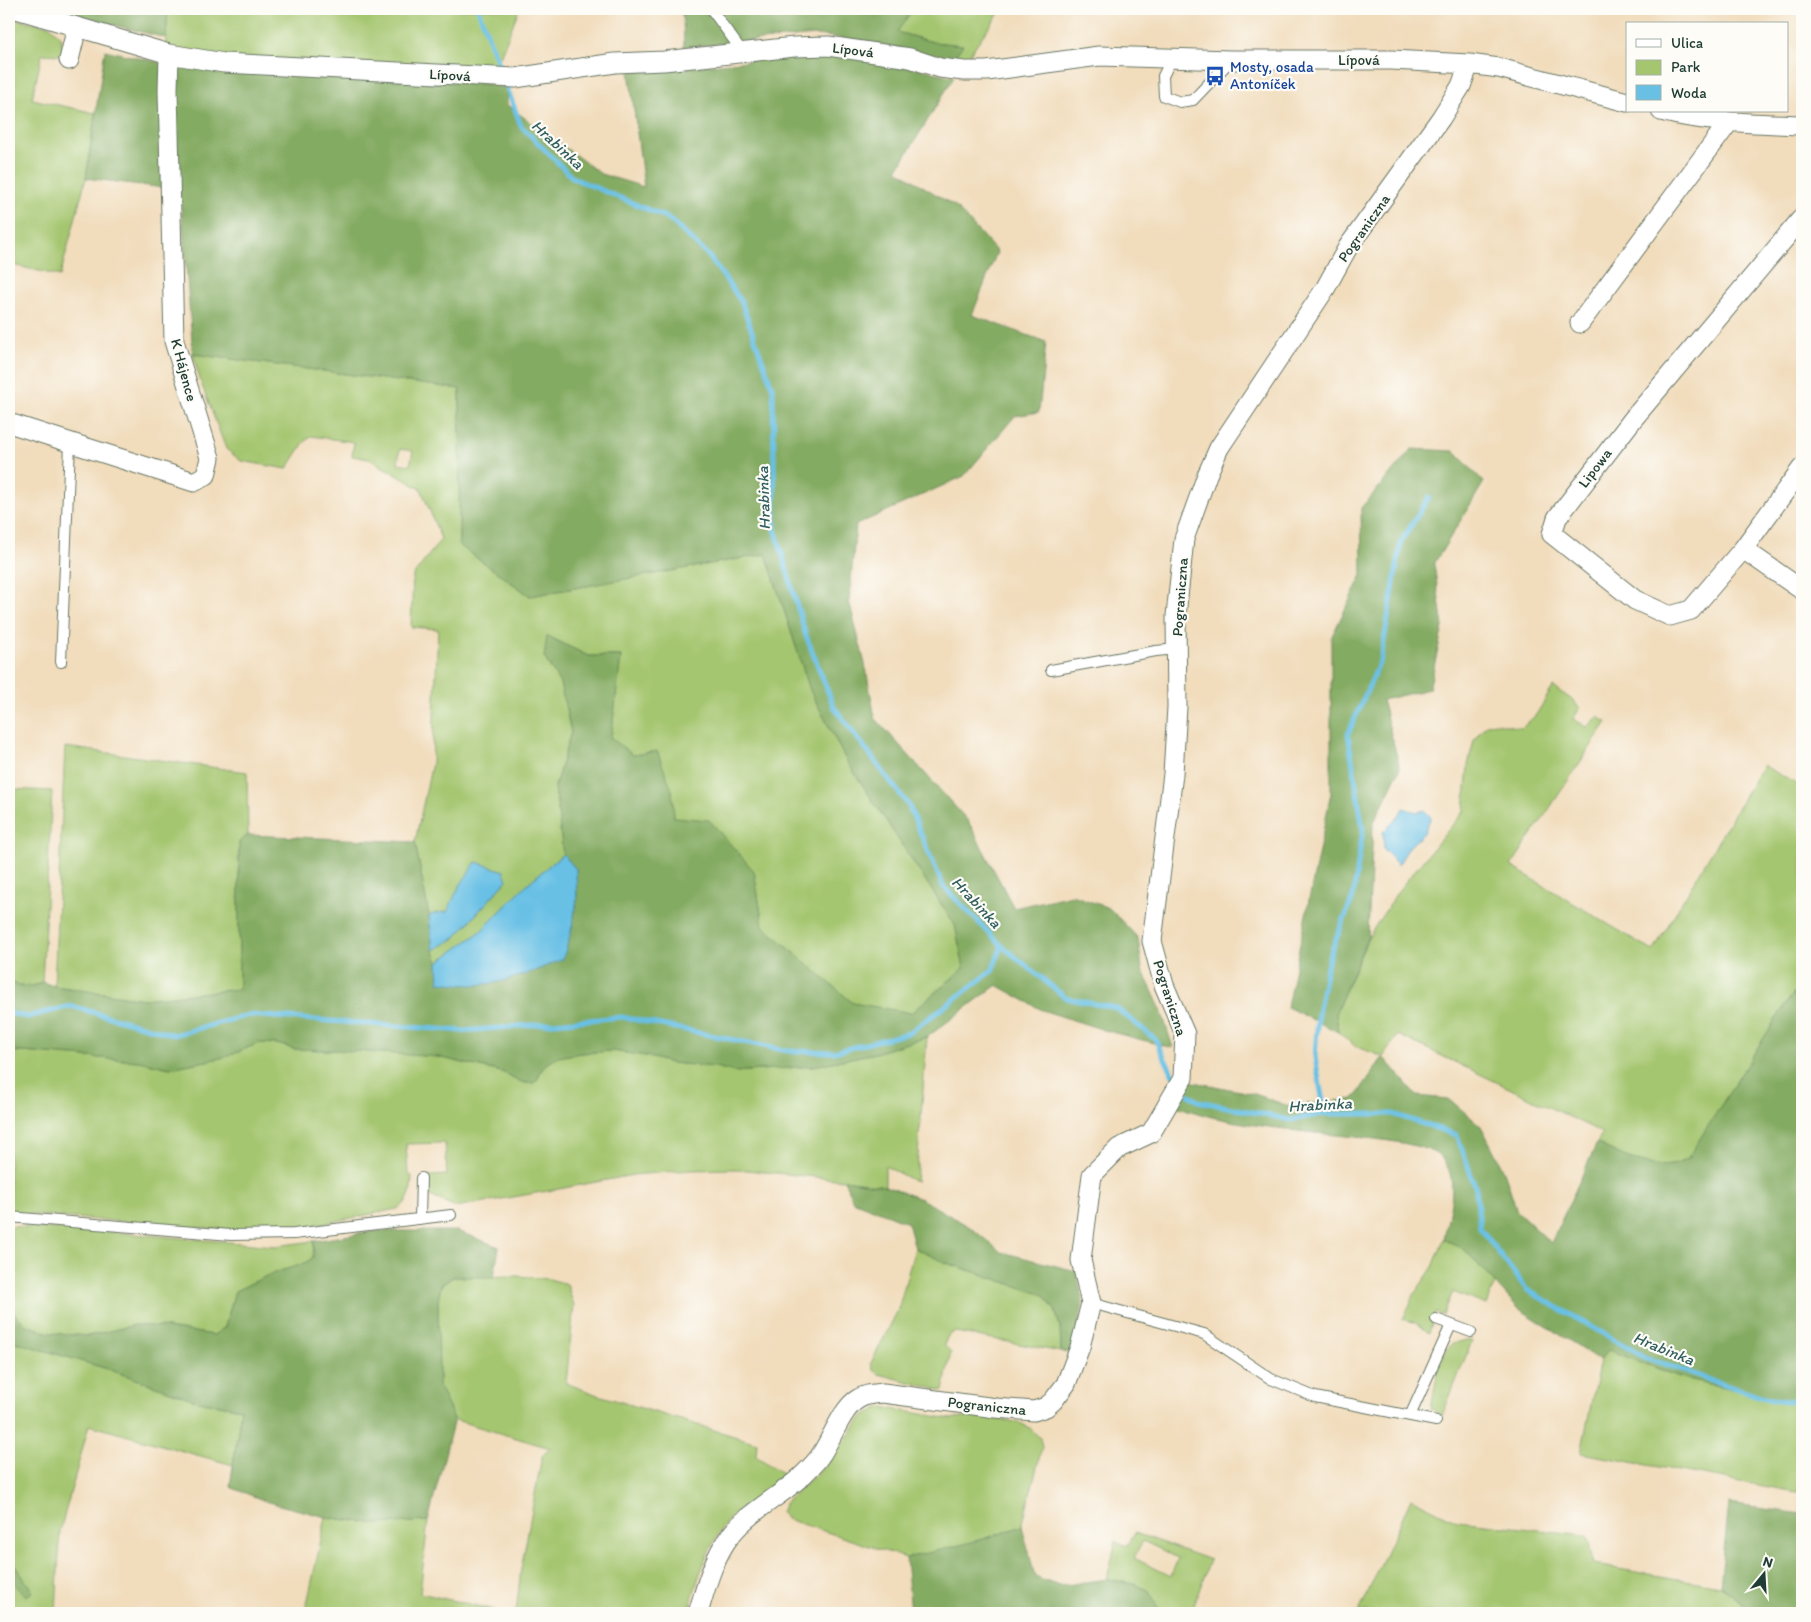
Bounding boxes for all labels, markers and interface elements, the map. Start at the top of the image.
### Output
legend [1626,22,1788,112]
text: Ulica [1671,34,1704,52]
street label: Lípová [831,39,875,62]
street label: Lípová [1338,51,1380,69]
place label: Mosty, osada Antoníček [1230,58,1314,93]
text: Park [1671,58,1701,76]
street label: Lípová [429,65,472,85]
bus stop icon: Mosty, osada Antoníček [1204,65,1226,87]
text: Woda [1671,84,1707,102]
water label: Hrabinka [528,116,588,174]
street label: Pograniczna [1334,190,1394,266]
street label: K Hájence [167,337,201,403]
street label: Lipowa [1574,444,1616,491]
water label: Hrabinka [753,465,774,530]
street label: Pograniczna [1168,557,1192,637]
water label: Hrabinka [948,873,1006,933]
street label: Pograniczna [1149,958,1191,1039]
water label: Hrabinka [1288,1093,1353,1116]
water label: Hrabinka [1631,1328,1698,1369]
street label: Pograniczna [947,1393,1027,1419]
north arrow [1738,1550,1788,1600]
text: N [1761,1553,1775,1572]

